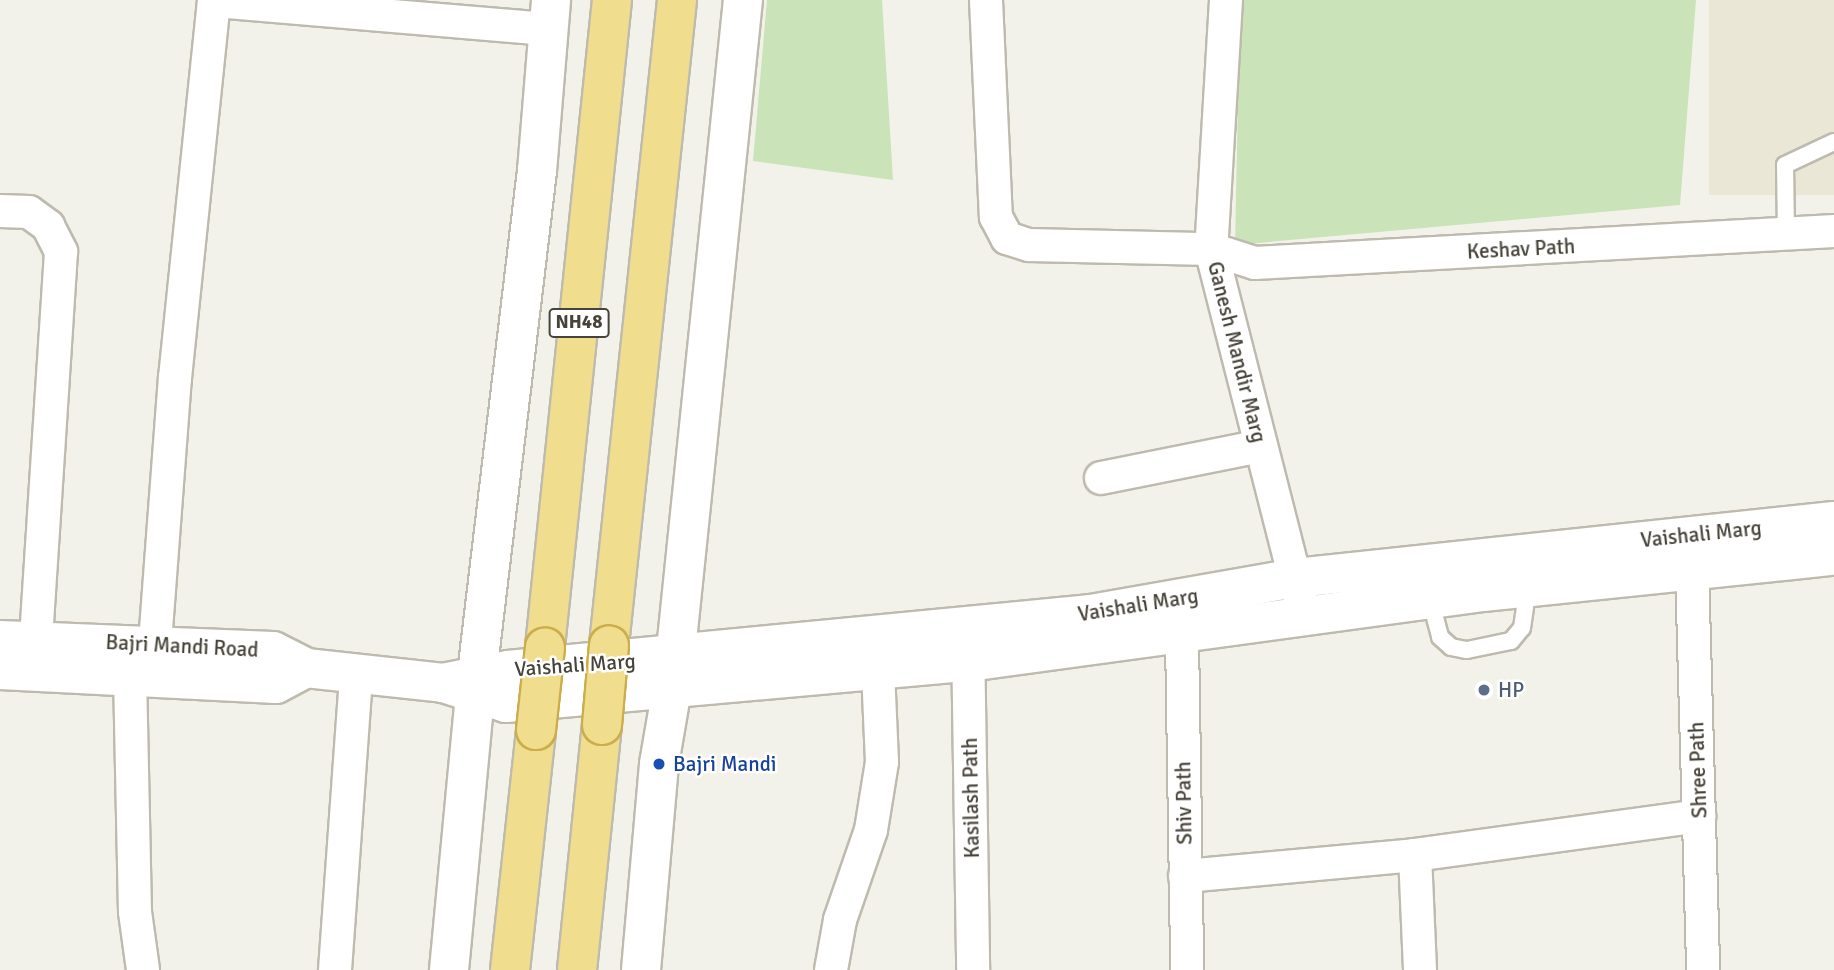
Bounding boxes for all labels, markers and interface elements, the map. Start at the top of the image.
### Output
street label: Keshav Path [1466,234,1576,264]
street label: Ganesh Mandir Marg [1202,259,1272,445]
road number: NH48 [548,308,610,338]
street label: Vaishali Marg [1639,515,1763,553]
street label: Vaishali Marg [1076,583,1200,627]
street label: Bajri Mandi Road [105,629,259,663]
street label: Vaishali Marg [514,648,636,682]
place label: HP [1498,677,1524,703]
marker: HP [1476,682,1492,698]
street label: Shree Path [1684,721,1712,819]
street label: Kasilash Path [957,737,985,859]
place label: Bajri Mandi [673,751,776,777]
marker: Bajri Mandi [651,756,667,772]
street label: Shiv Path [1171,761,1197,845]

